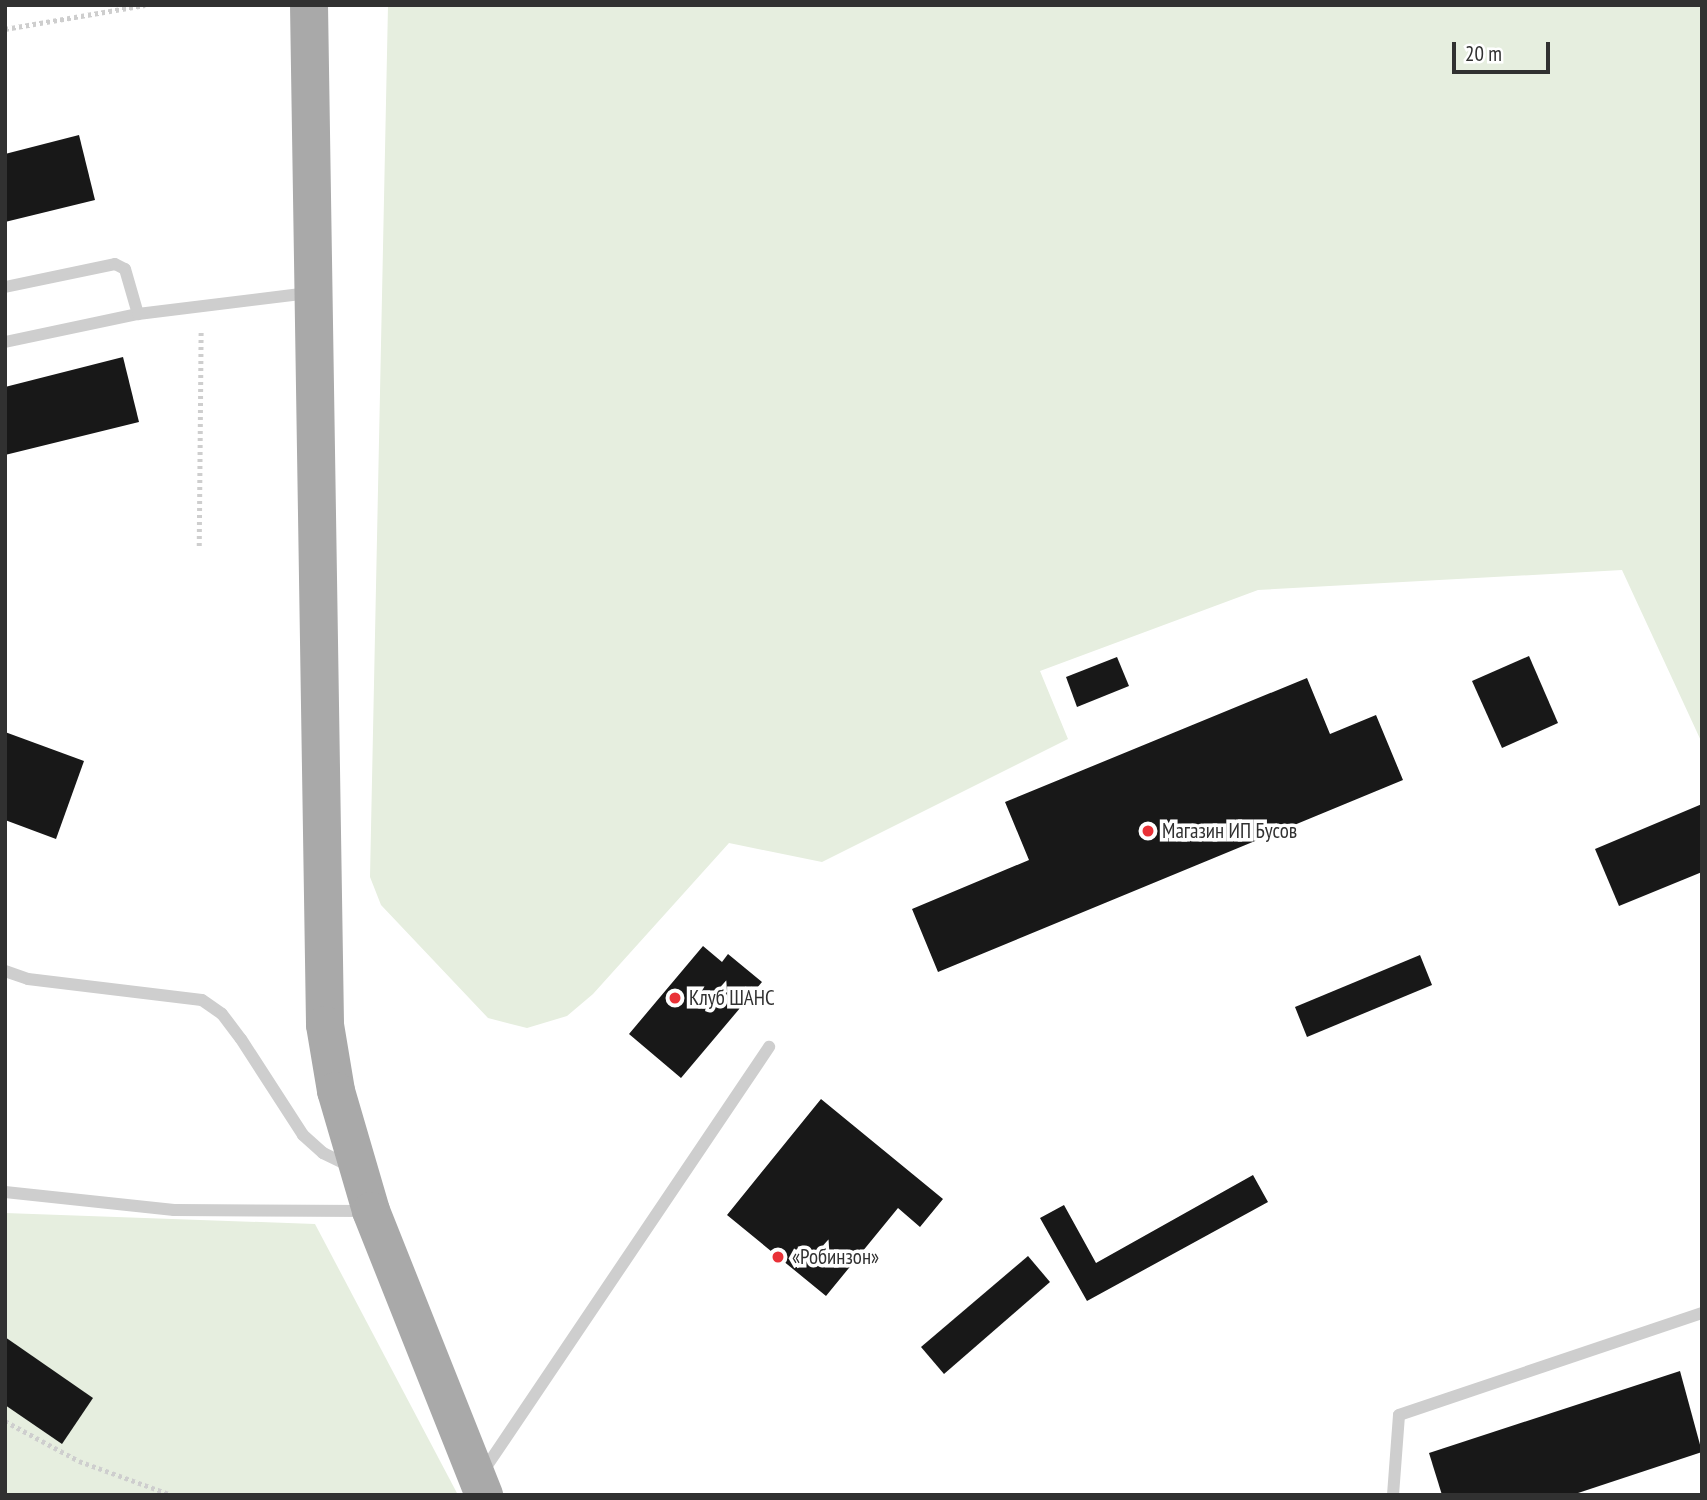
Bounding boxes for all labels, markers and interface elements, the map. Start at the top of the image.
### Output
scale bar [1455,28,1553,72]
text: 20 m [1465,40,1502,67]
place label: Магазин ИП Бусов [1162,818,1297,844]
marker: Магазин ИП Бусов [1140,823,1156,839]
place label: Клуб ШАНС [689,985,775,1011]
marker: Клуб ШАНС [667,990,683,1006]
place label: «Робинзон» [792,1244,879,1270]
marker: «Робинзон» [770,1249,786,1265]

